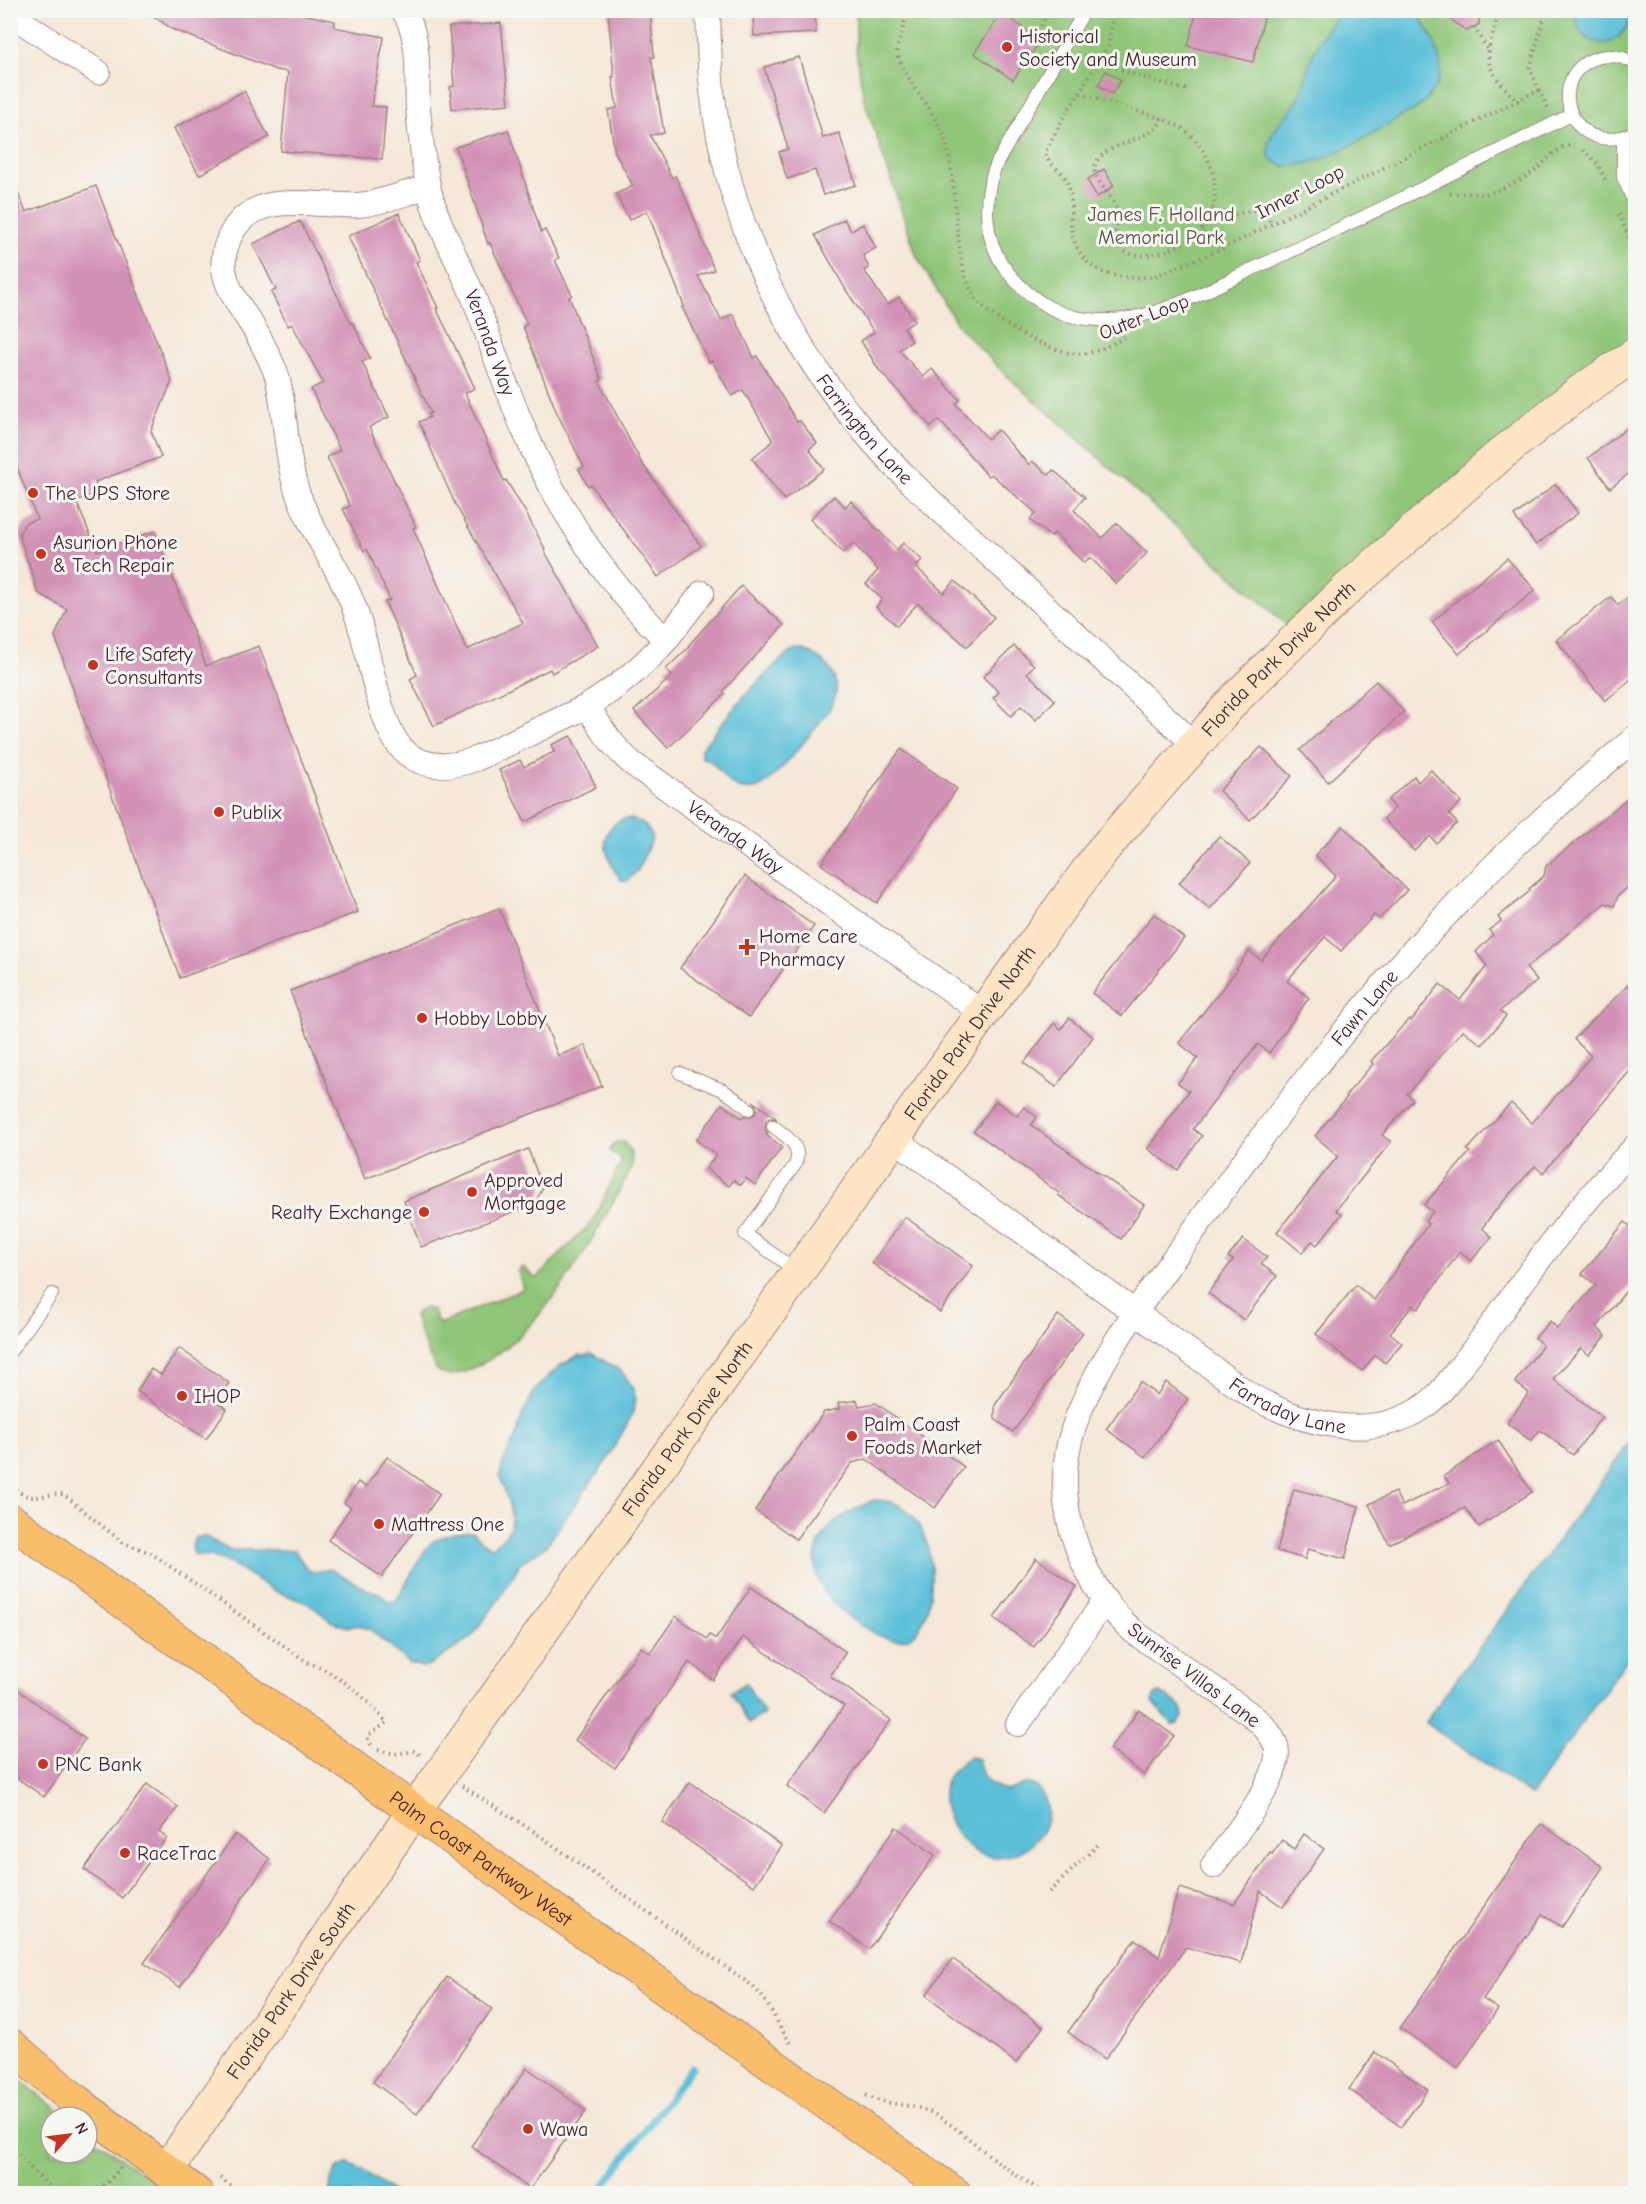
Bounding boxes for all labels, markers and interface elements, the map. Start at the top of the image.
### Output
place label: Historical Society and Museum [1019,25,1197,71]
marker: Historical Society and Museum [1000,40,1014,54]
street label: Inner Loop [1252,160,1348,224]
park label: James F. Holland Memorial Park [1087,203,1235,249]
street label: Veranda Way [460,286,520,399]
street label: Outer Loop [1096,289,1192,345]
street label: Farrington Lane [812,369,918,489]
place label: The UPS Store [45,482,170,505]
marker: The UPS Store [26,486,40,500]
place label: Asurion Phone & Tech Repair [53,531,178,577]
marker: Asurion Phone & Tech Repair [34,547,48,561]
street label: Florida Park Drive North [1196,576,1360,741]
place label: Life Safety Consultants [105,643,202,689]
marker: Life Safety Consultants [86,658,100,672]
street label: Veranda Way [683,795,788,879]
place label: Publix [231,801,282,824]
marker: Publix [212,805,226,819]
place label: Home Care Pharmacy [759,925,857,971]
marker: Home Care Pharmacy [740,940,754,954]
street label: Florida Park Drive North [899,941,1040,1124]
street label: Fawn Lane [1326,965,1403,1050]
place label: Hobby Lobby [434,1007,546,1030]
marker: Hobby Lobby [415,1011,429,1025]
place label: Approved Mortgage [484,1169,566,1215]
marker: Approved Mortgage [465,1185,479,1199]
place label: Realty Exchange [271,1201,412,1224]
marker: Realty Exchange [417,1205,431,1219]
street label: Florida Park Drive North [617,1336,757,1520]
street label: Farraday Lane [1225,1372,1347,1438]
place label: IHOP [194,1385,240,1408]
marker: IHOP [175,1389,189,1403]
place label: Palm Coast Foods Market [864,1413,982,1459]
marker: Palm Coast Foods Market [845,1429,859,1443]
place label: Mattress One [391,1513,504,1536]
marker: Mattress One [372,1517,386,1531]
street label: Sunrise Villas Lane [1123,1618,1265,1732]
place label: PNC Bank [55,1753,142,1776]
marker: PNC Bank [36,1757,50,1771]
street label: Palm Coast Parkway West [385,1786,578,1932]
place label: RaceTrac [137,1842,217,1865]
marker: RaceTrac [118,1846,132,1860]
street label: Florida Park Drive South [222,1897,360,2083]
north arrow [39,2105,99,2165]
place label: Wawa [540,2118,588,2141]
text: N [71,2120,92,2137]
marker: Wawa [521,2122,535,2136]

